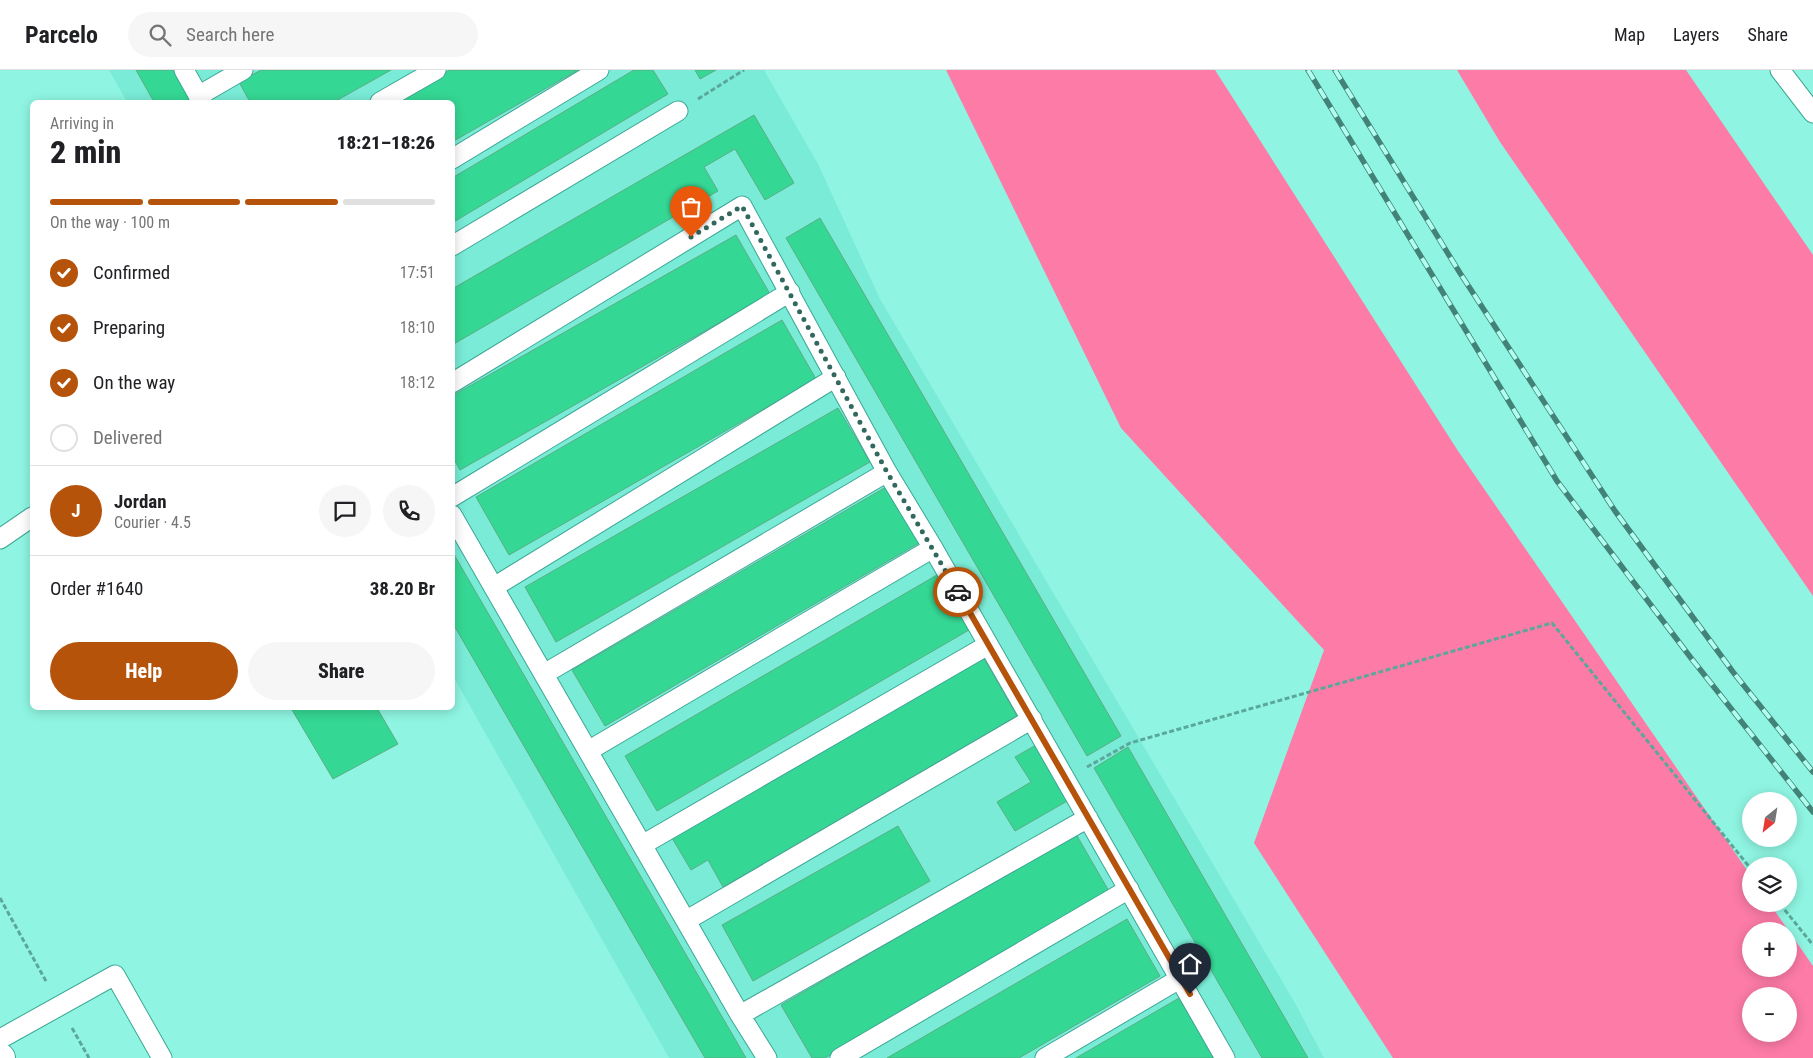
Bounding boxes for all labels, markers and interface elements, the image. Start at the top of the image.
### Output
search box [128,12,478,57]
text: Parcelo [25,21,98,49]
icon: search [146,21,174,49]
text: Search here [186,23,274,46]
text: Map [1614,24,1645,45]
text: Layers [1673,24,1720,45]
text: Share [1748,24,1788,45]
text: Arriving in [50,114,114,133]
text: 18:21–18:26 [337,131,435,154]
text: 2 min [50,133,121,171]
pin [670,186,712,237]
icon: bag [677,193,705,221]
text: On the way · 100 m [50,213,170,232]
icon: check [50,259,78,287]
text: Confirmed [93,261,170,284]
text: 17:51 [400,263,435,282]
icon: check [50,314,78,342]
text: Preparing [93,316,165,339]
text: 18:10 [400,318,435,337]
icon: check [50,369,78,397]
text: On the way [93,371,175,394]
text: 18:12 [400,373,435,392]
text: Delivered [93,426,162,449]
button: chat [319,485,371,537]
button: phone [383,485,435,537]
text: Jordan [114,490,167,513]
text: J [71,499,81,522]
text: Courier · 4.5 [114,513,191,532]
courier [933,567,983,617]
text: Order #1640 [50,577,143,600]
text: 38.20 Br [370,577,435,600]
icon: car [944,578,972,606]
button: Help [50,642,238,700]
button: Share [248,642,435,700]
north arrow [1742,792,1798,848]
map controls [1742,792,1797,1042]
button: layers [1742,857,1797,912]
button: + [1742,922,1797,977]
pin [1169,943,1211,994]
icon: home [1176,950,1204,978]
button: − [1742,987,1797,1042]

